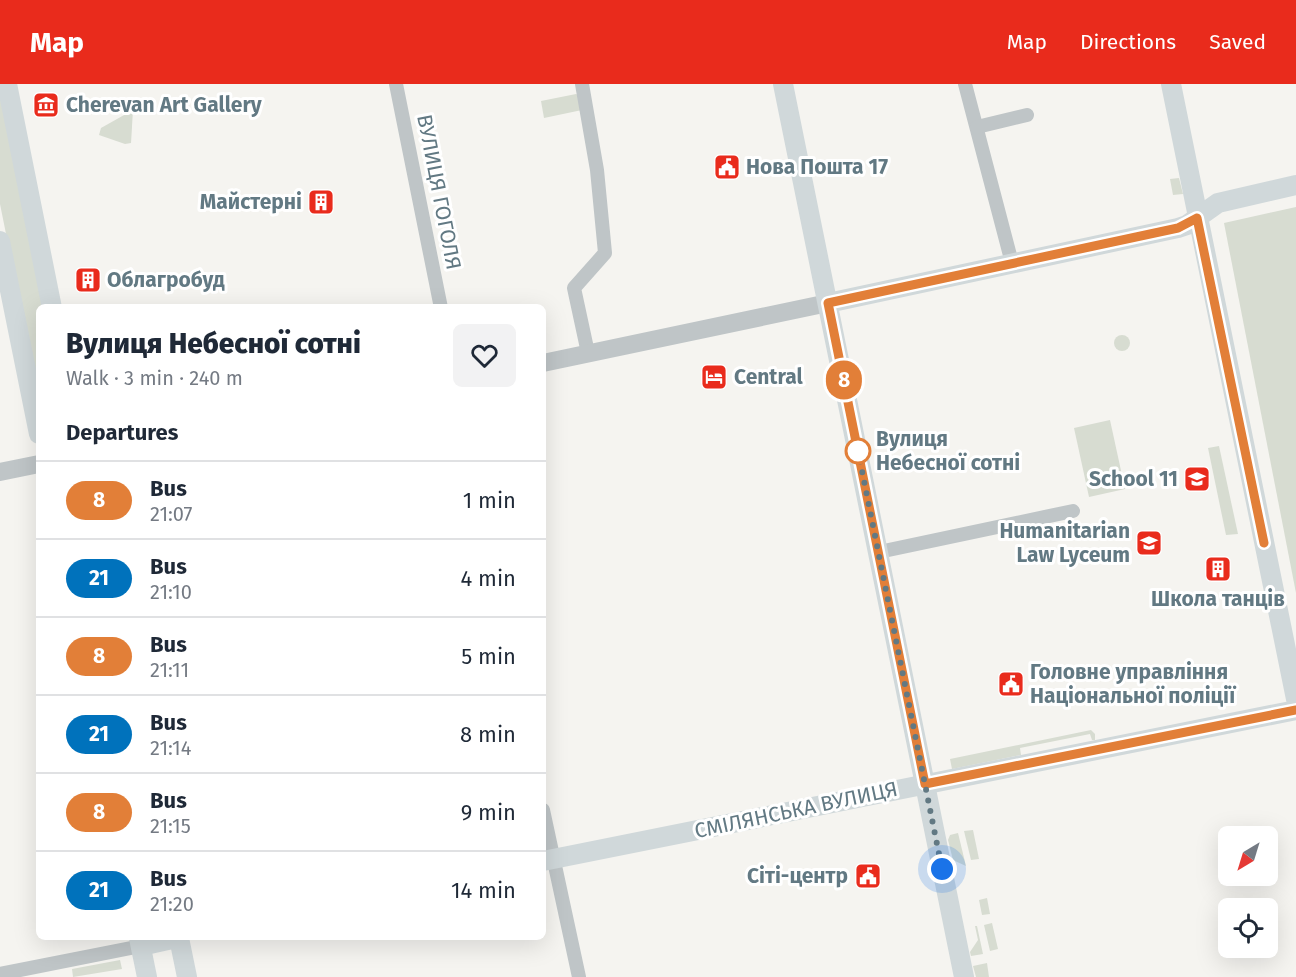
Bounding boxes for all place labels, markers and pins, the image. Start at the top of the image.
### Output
museum icon: Cherevan Art Gallery [31,90,61,120]
place label: Cherevan Art Gallery [66,92,262,118]
public building icon: Нова Пошта 17 [712,152,742,182]
place label: Нова Пошта 17 [746,154,888,180]
building icon: Майстерні [306,187,336,217]
place label: Майстерні [200,189,302,215]
building icon: Облагробуд [73,265,103,295]
place label: Облагробуд [107,267,225,293]
hotel icon: Central [699,362,729,392]
place label: Central [734,364,803,390]
place label: Вулиця Небесної сотні [876,426,1020,476]
marker: Вулиця Небесної сотні [845,438,871,464]
school or university icon: School 11 [1182,464,1212,494]
place label: School 11 [1089,466,1178,492]
place label: Humanitarian Law Lyceum [999,518,1130,568]
school or university icon: Humanitarian Law Lyceum [1134,528,1164,558]
building icon: Школа танців [1203,554,1233,584]
place label: Школа танців [1151,586,1285,612]
place label: Головне управління Національної поліції [1030,659,1237,709]
public building icon: Головне управління Національної поліції [996,669,1026,699]
public building icon: Сіті-центр [853,861,883,891]
place label: Сіті-центр [747,863,848,889]

